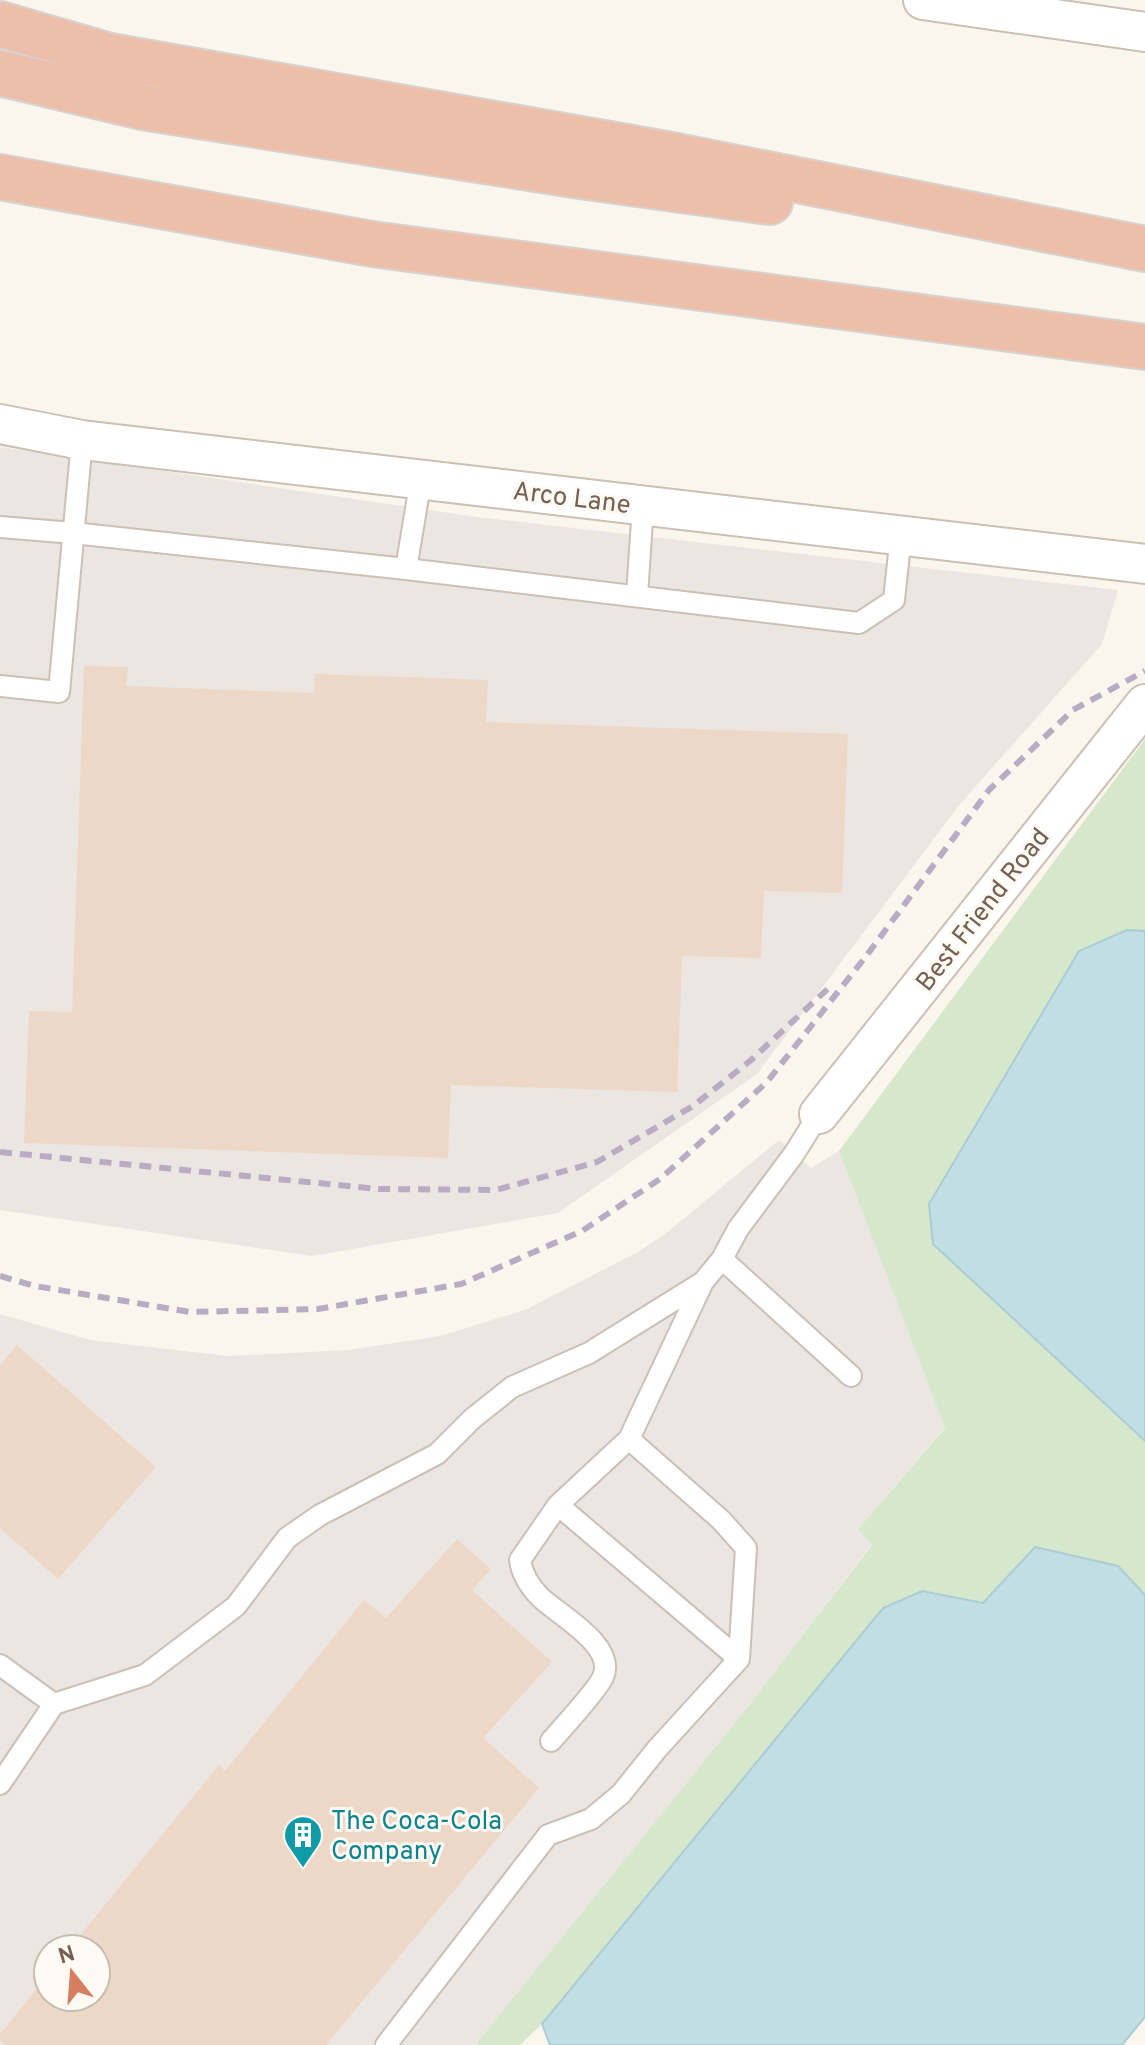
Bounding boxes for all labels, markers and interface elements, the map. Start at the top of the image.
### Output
street label: Arco Lane [511,476,633,523]
street label: Best Friend Road [910,822,1058,999]
place label: The Coca-Cola Company [331,1806,502,1869]
building icon: The Coca-Cola Company [282,1814,324,1869]
north arrow [32,1933,112,2013]
text: N [55,1941,78,1971]

